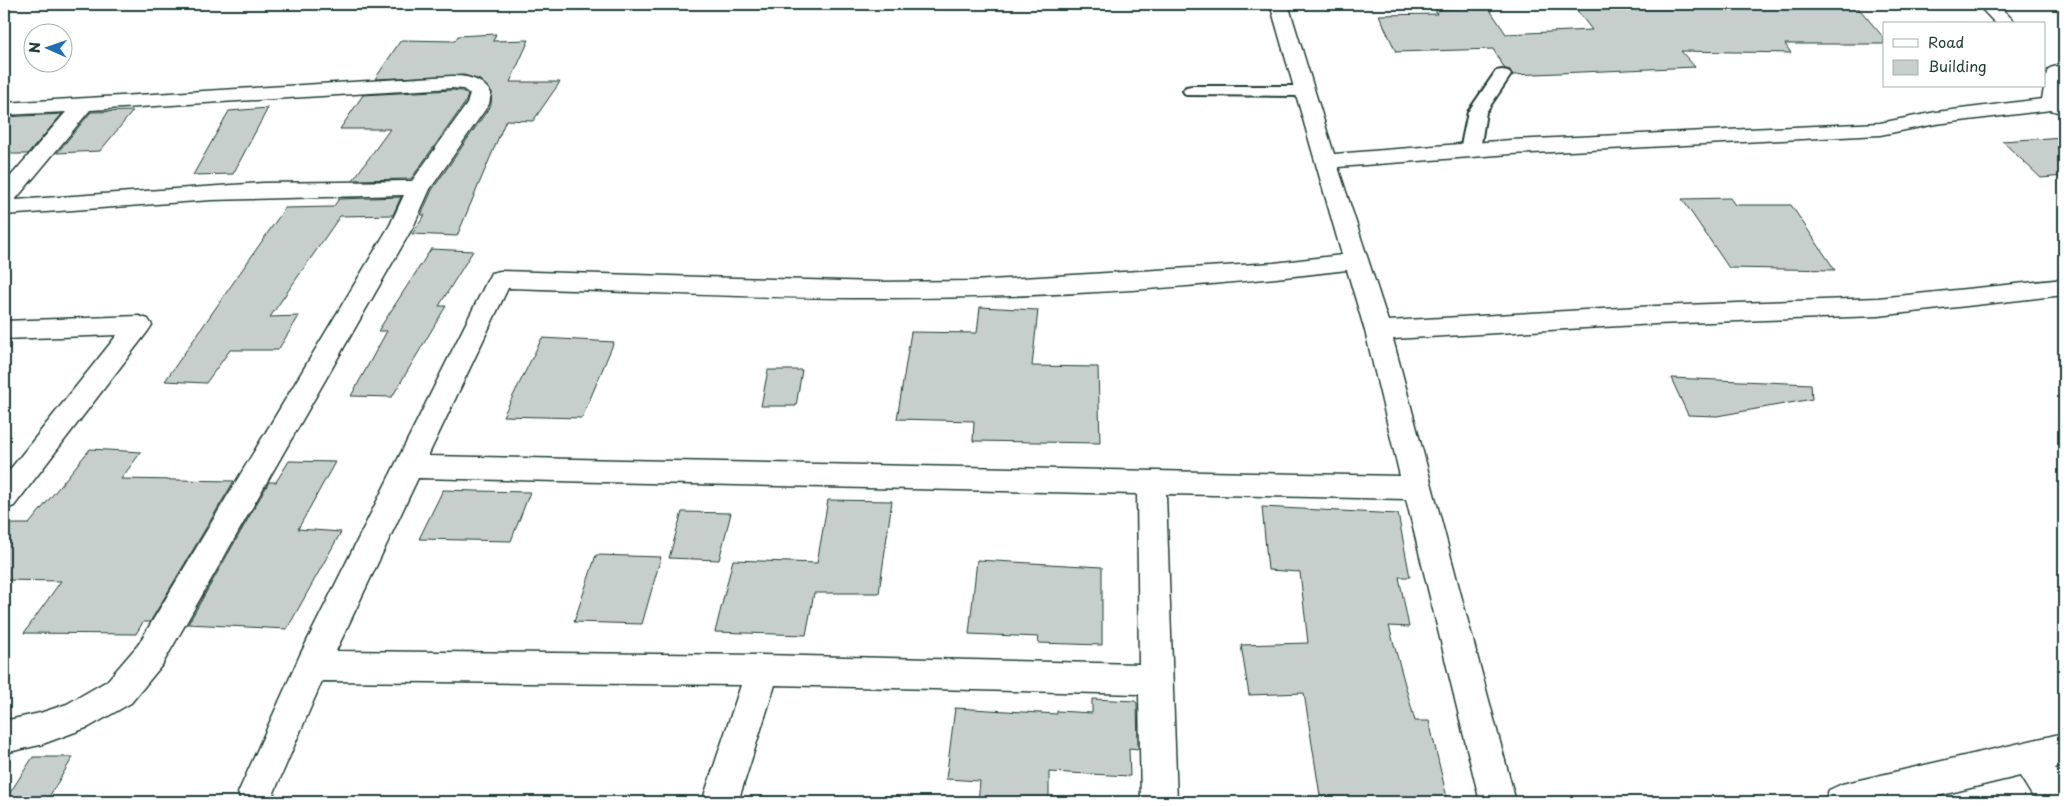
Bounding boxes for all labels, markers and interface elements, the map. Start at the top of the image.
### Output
north arrow [22,22,72,72]
legend [1883,22,2046,88]
text: Road [1928,30,1964,53]
text: N [24,42,45,53]
text: Building [1928,54,1987,77]

